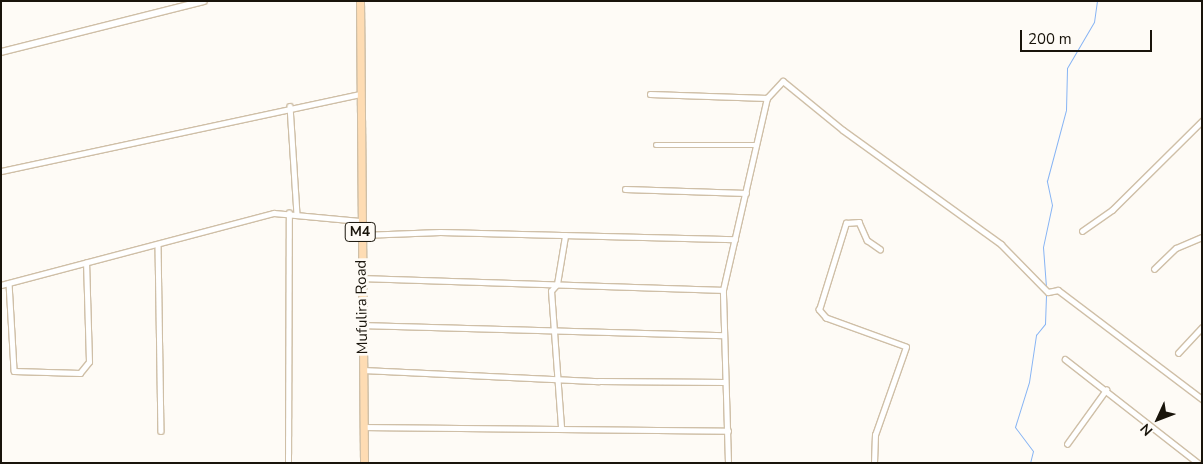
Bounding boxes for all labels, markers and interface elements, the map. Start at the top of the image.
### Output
scale bar [1023,20,1156,52]
text: 200 m [1028,29,1072,49]
road number: M4 [344,220,376,243]
street label: Mufulira Road [352,260,372,354]
north arrow [1133,394,1183,444]
text: N [1136,419,1157,440]

